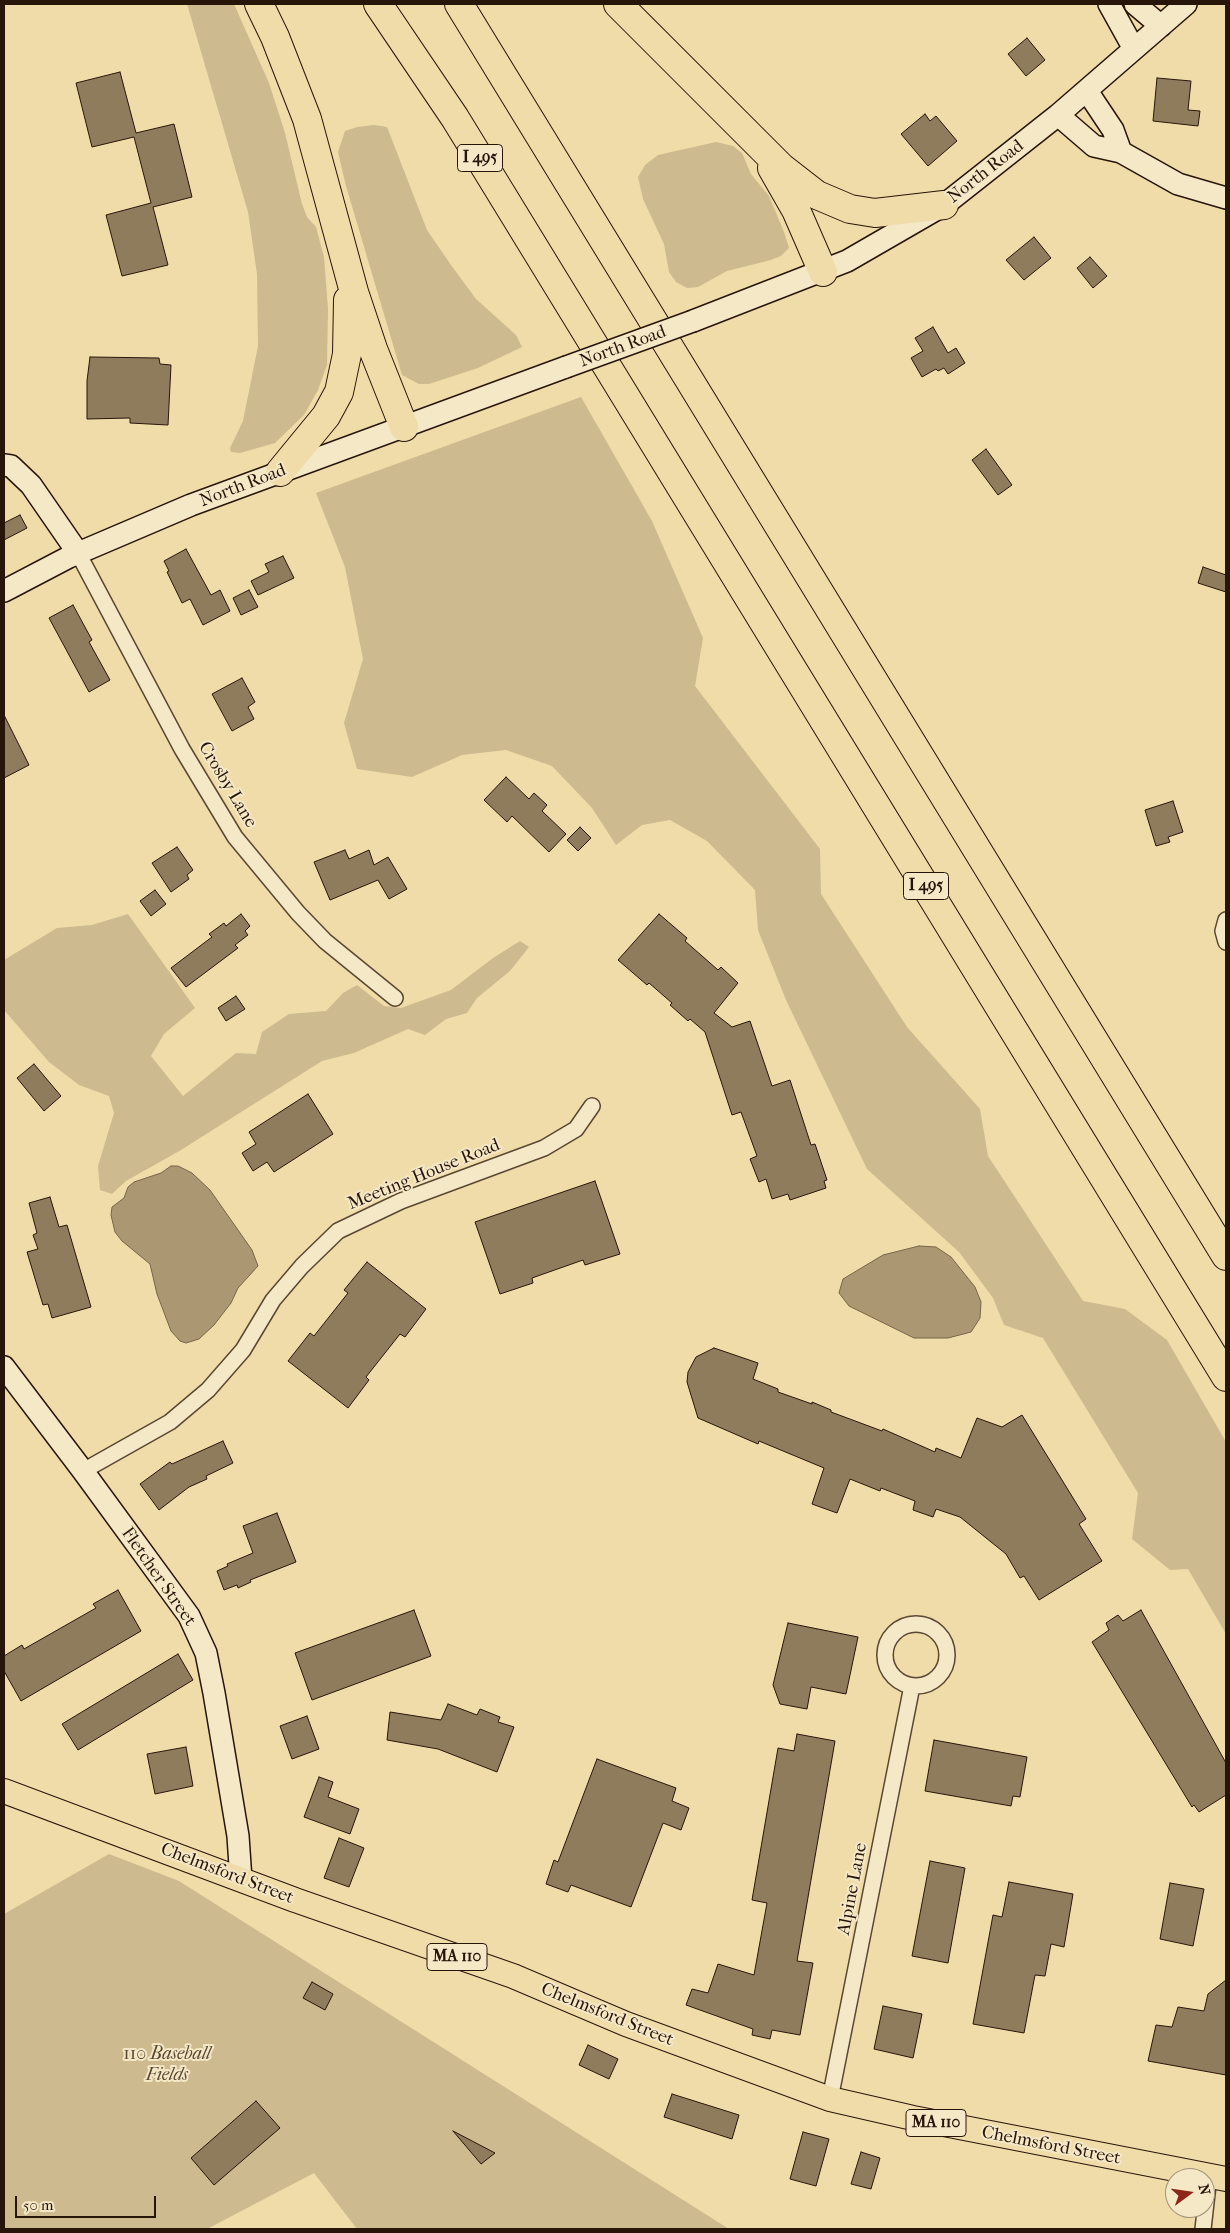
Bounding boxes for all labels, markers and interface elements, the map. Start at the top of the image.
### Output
street label: North Road [944,136,1028,208]
road number: I 495 [458,144,502,172]
street label: North Road [577,321,669,373]
street label: North Road [197,460,289,512]
street label: Crosby Lane [193,738,261,832]
road number: I 495 [904,872,948,899]
street label: Meeting House Road [345,1135,503,1215]
street label: Fletcher Street [116,1523,200,1631]
street label: Chelmsford Street [157,1839,297,1909]
street label: Alpine Lane [833,1841,873,1937]
road number: MA 110 [427,1944,487,1970]
street label: Chelmsford Street [538,1979,676,2051]
park label: 110 Baseball Fields [123,2044,211,2086]
road number: MA 110 [906,2110,966,2136]
street label: Chelmsford Street [980,2122,1122,2170]
north arrow [1165,2168,1215,2218]
text: N [1195,2182,1214,2197]
scale bar [18,2186,159,2218]
text: 50 m [23,2196,53,2214]

